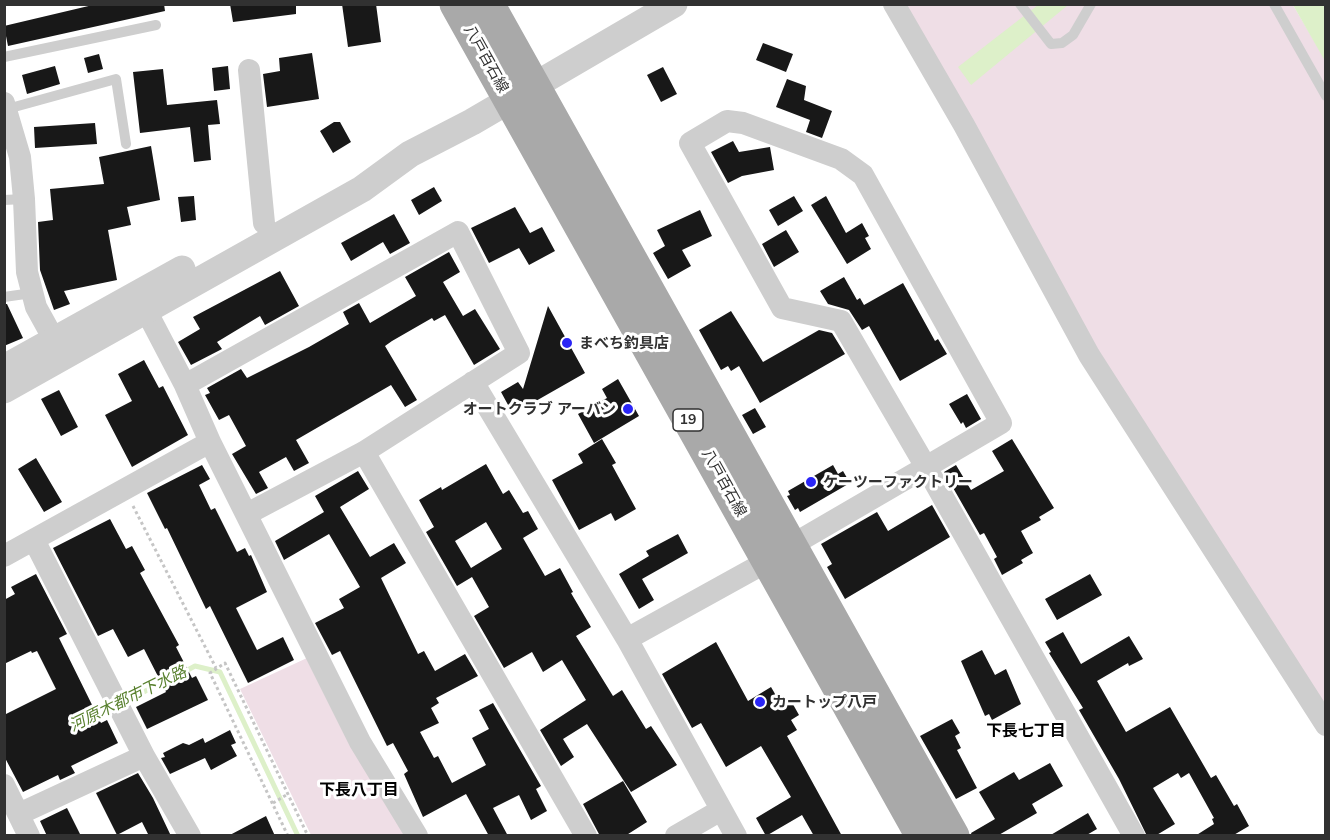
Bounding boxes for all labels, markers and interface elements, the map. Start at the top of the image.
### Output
street label: 八戸百石線 [460,22,512,96]
place label: まべち釣具店 [579,334,669,352]
marker: まべち釣具店 [560,336,574,350]
place label: オートクラブ アーバン [463,400,616,418]
marker: オートクラブ アーバン [621,402,635,416]
road number: 19 [673,409,703,431]
street label: 八戸百石線 [698,446,750,520]
place label: ケーツーファクトリー [823,473,973,491]
marker: ケーツーファクトリー [804,475,818,489]
water label: 河原木都市下水路 [66,662,190,736]
place label: カートップ八戸 [772,693,877,711]
marker: カートップ八戸 [753,695,767,709]
district label: 下長七丁目 [986,721,1066,741]
district label: 下長八丁目 [319,780,399,800]

